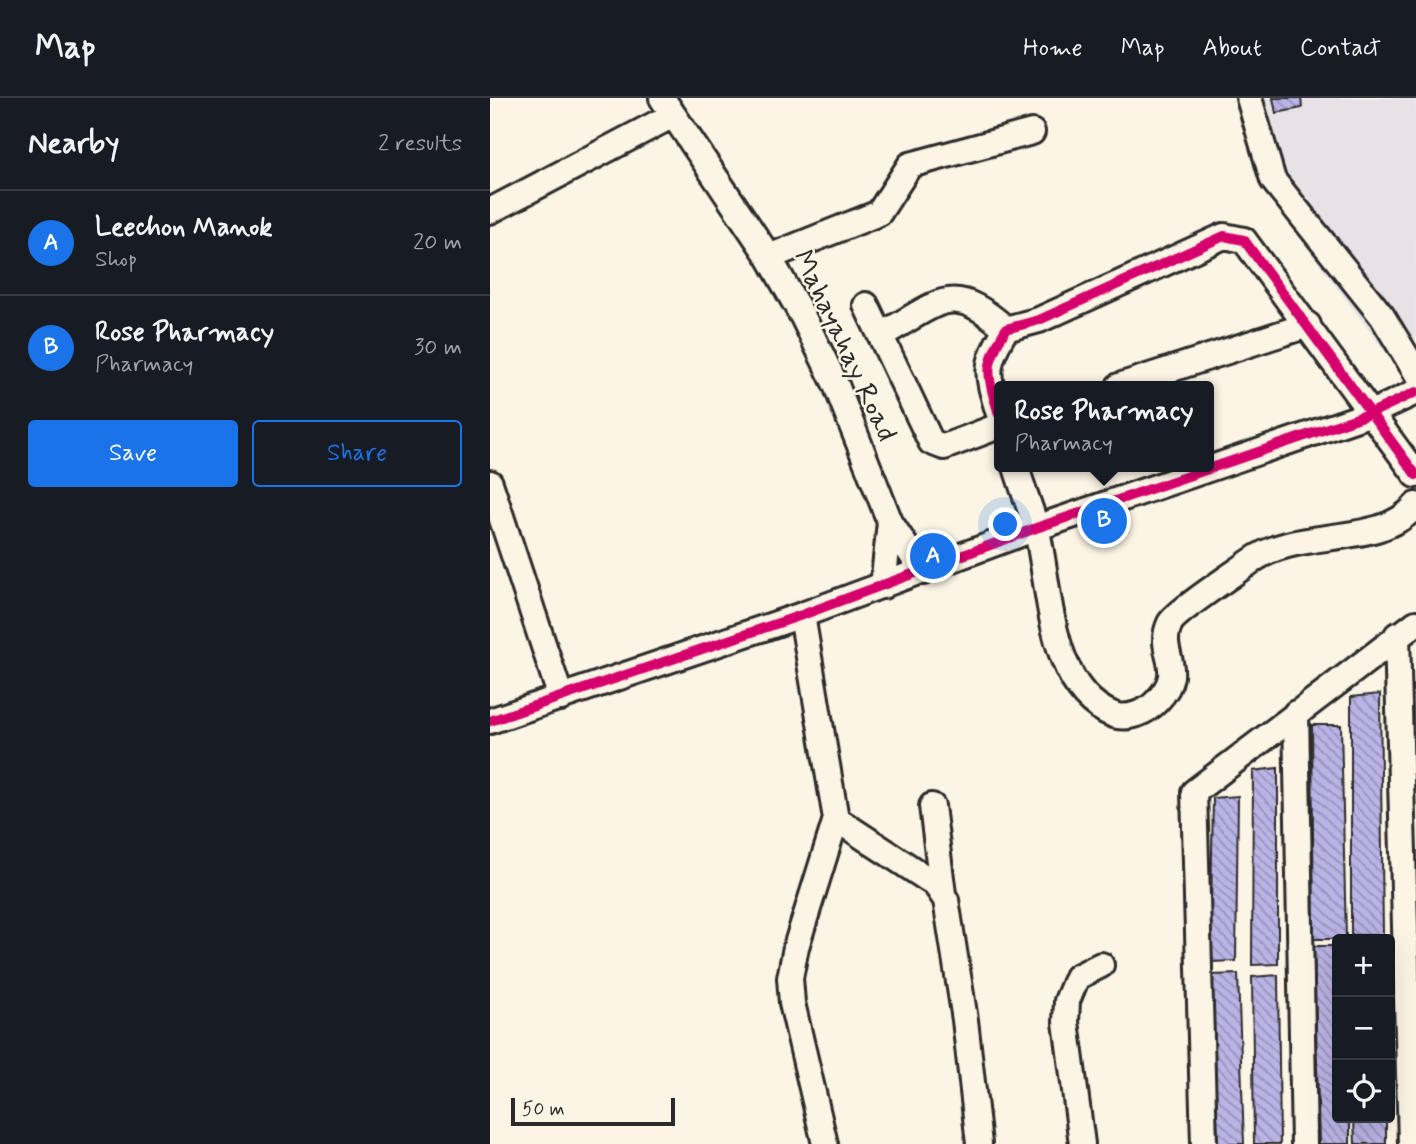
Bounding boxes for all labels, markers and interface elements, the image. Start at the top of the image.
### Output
text: Map [35,26,95,70]
text: Home [1023,33,1083,64]
text: Map [1121,33,1165,64]
text: About [1203,33,1262,64]
text: Contact [1300,33,1381,64]
text: Nearby [28,124,119,163]
text: 2 results [378,129,462,159]
text: Leechon Manok [95,211,272,245]
text: A [43,228,59,258]
text: 20 m [413,228,462,258]
street label: Mahayahay Road [783,244,905,448]
text: Shop [95,245,137,275]
text: Rose Pharmacy [95,316,274,350]
text: B [44,333,58,363]
text: 30 m [414,333,462,363]
text: Pharmacy [95,350,193,380]
popup [994,381,1214,472]
text: Rose Pharmacy [1014,395,1194,429]
button: Save [28,420,238,487]
button: Share [252,420,462,487]
text: Pharmacy [1014,429,1113,459]
pin: B [1081,495,1127,547]
your location [988,507,1022,541]
pin: A [910,530,956,582]
map controls [1332,934,1395,1123]
button: + [1332,934,1395,997]
button: − [1332,997,1395,1060]
button: locate [1332,1060,1395,1123]
scale bar [511,1095,676,1127]
text: 50 m [522,1097,565,1122]

